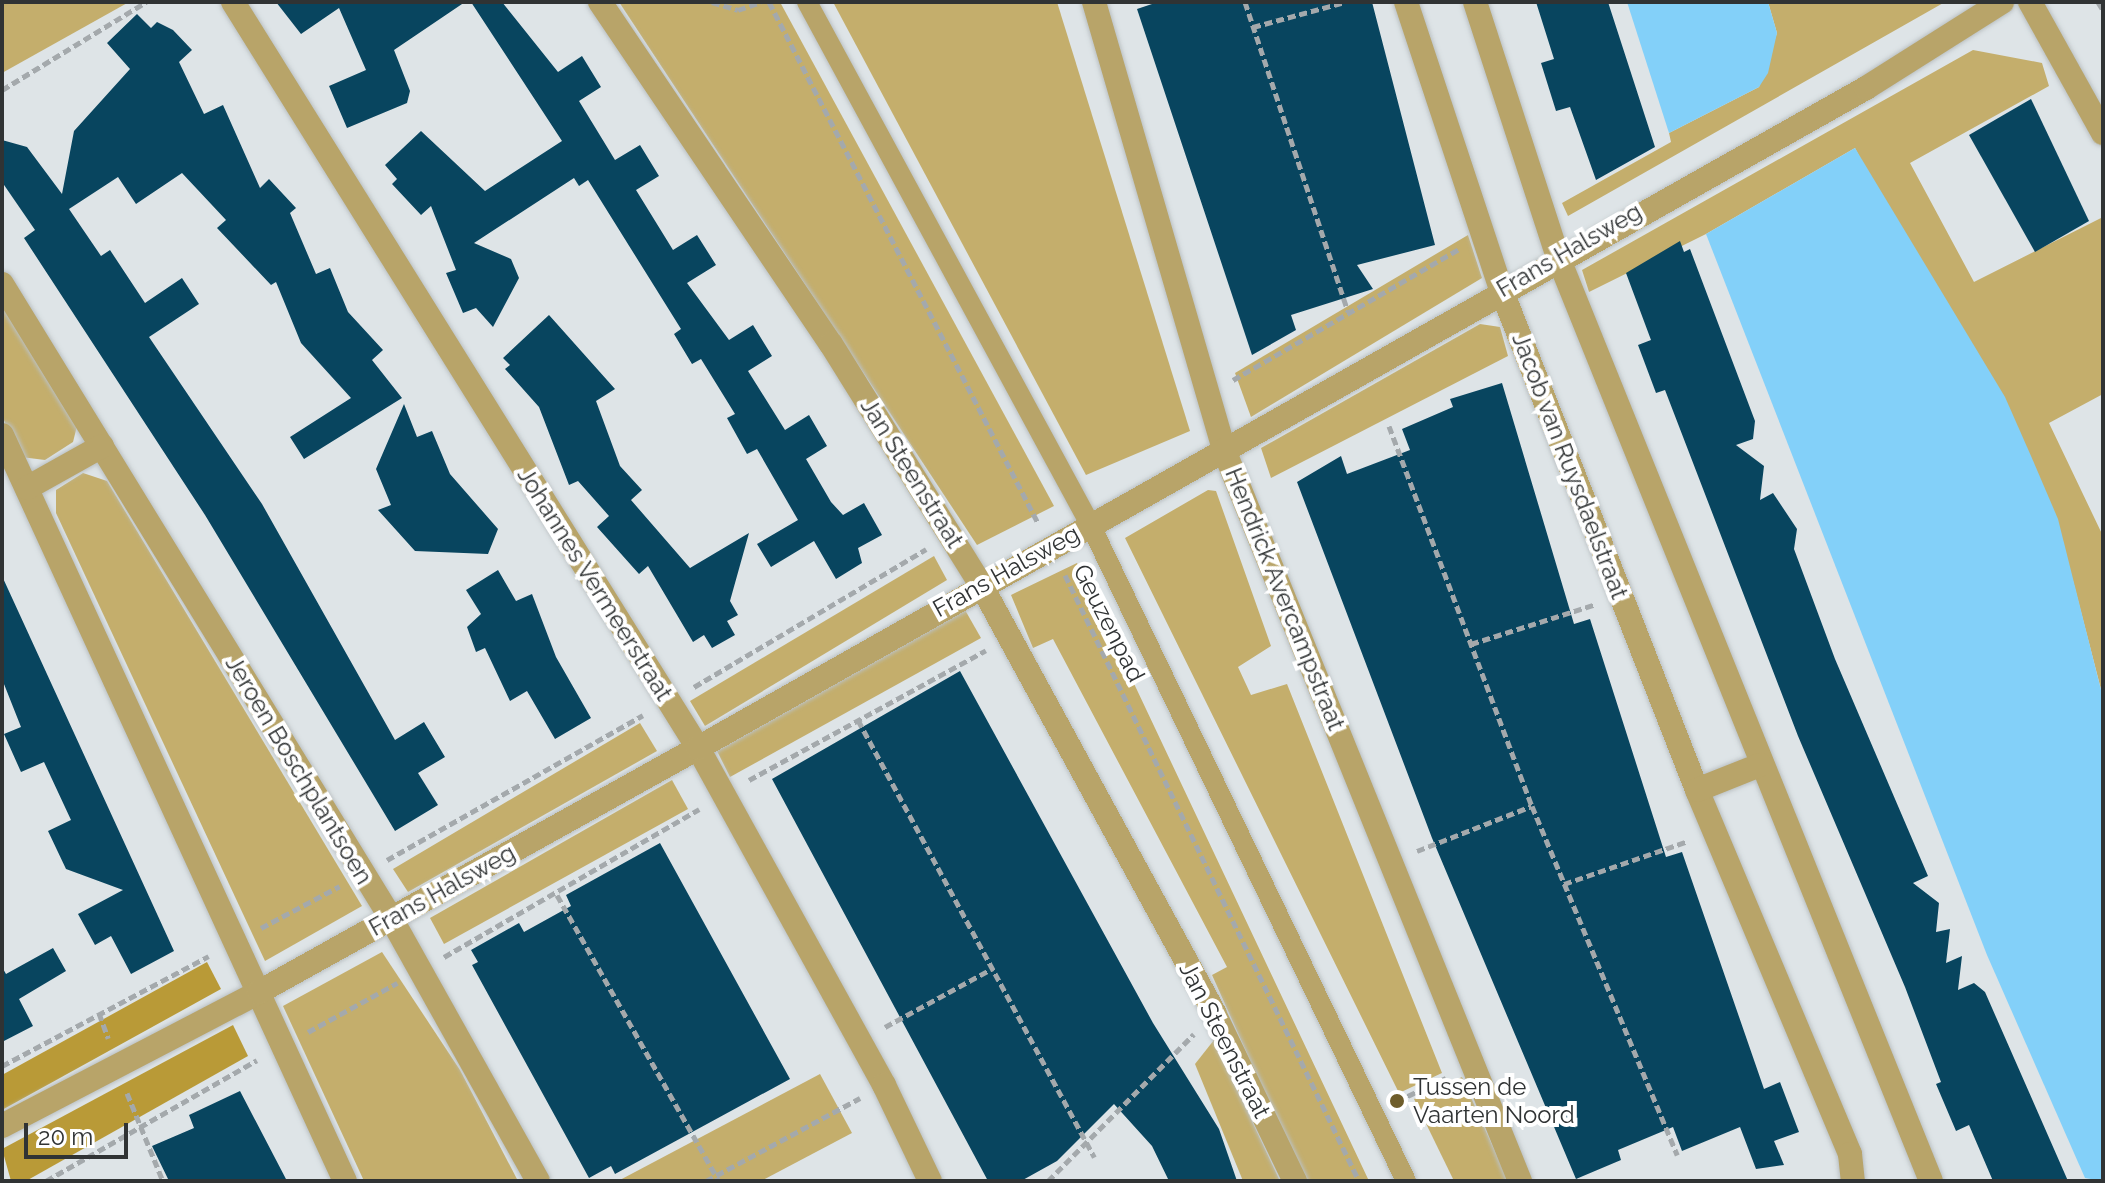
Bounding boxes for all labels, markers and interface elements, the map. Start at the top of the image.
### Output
street label: Frans Halsweg [1491,197,1647,303]
street label: Jacob van Ruysdaelstraat [1506,329,1634,603]
street label: Jan Steenstraat [854,393,970,553]
street label: Johannes Vermeerstraat [511,462,679,706]
street label: Hendrick Avercampstraat [1219,463,1351,735]
street label: Frans Halsweg [928,519,1084,623]
street label: Geuzenpad [1067,559,1151,687]
street label: Jeroen Boschplantsoen [219,651,379,889]
street label: Frans Halsweg [364,838,520,942]
street label: Jan Steenstraat [1173,957,1277,1123]
place label: Tussen de Vaarten Noord [1413,1073,1575,1129]
marker: Tussen de Vaarten Noord [1388,1092,1406,1110]
scale bar [28,1107,132,1157]
text: 20 m [38,1122,93,1151]

